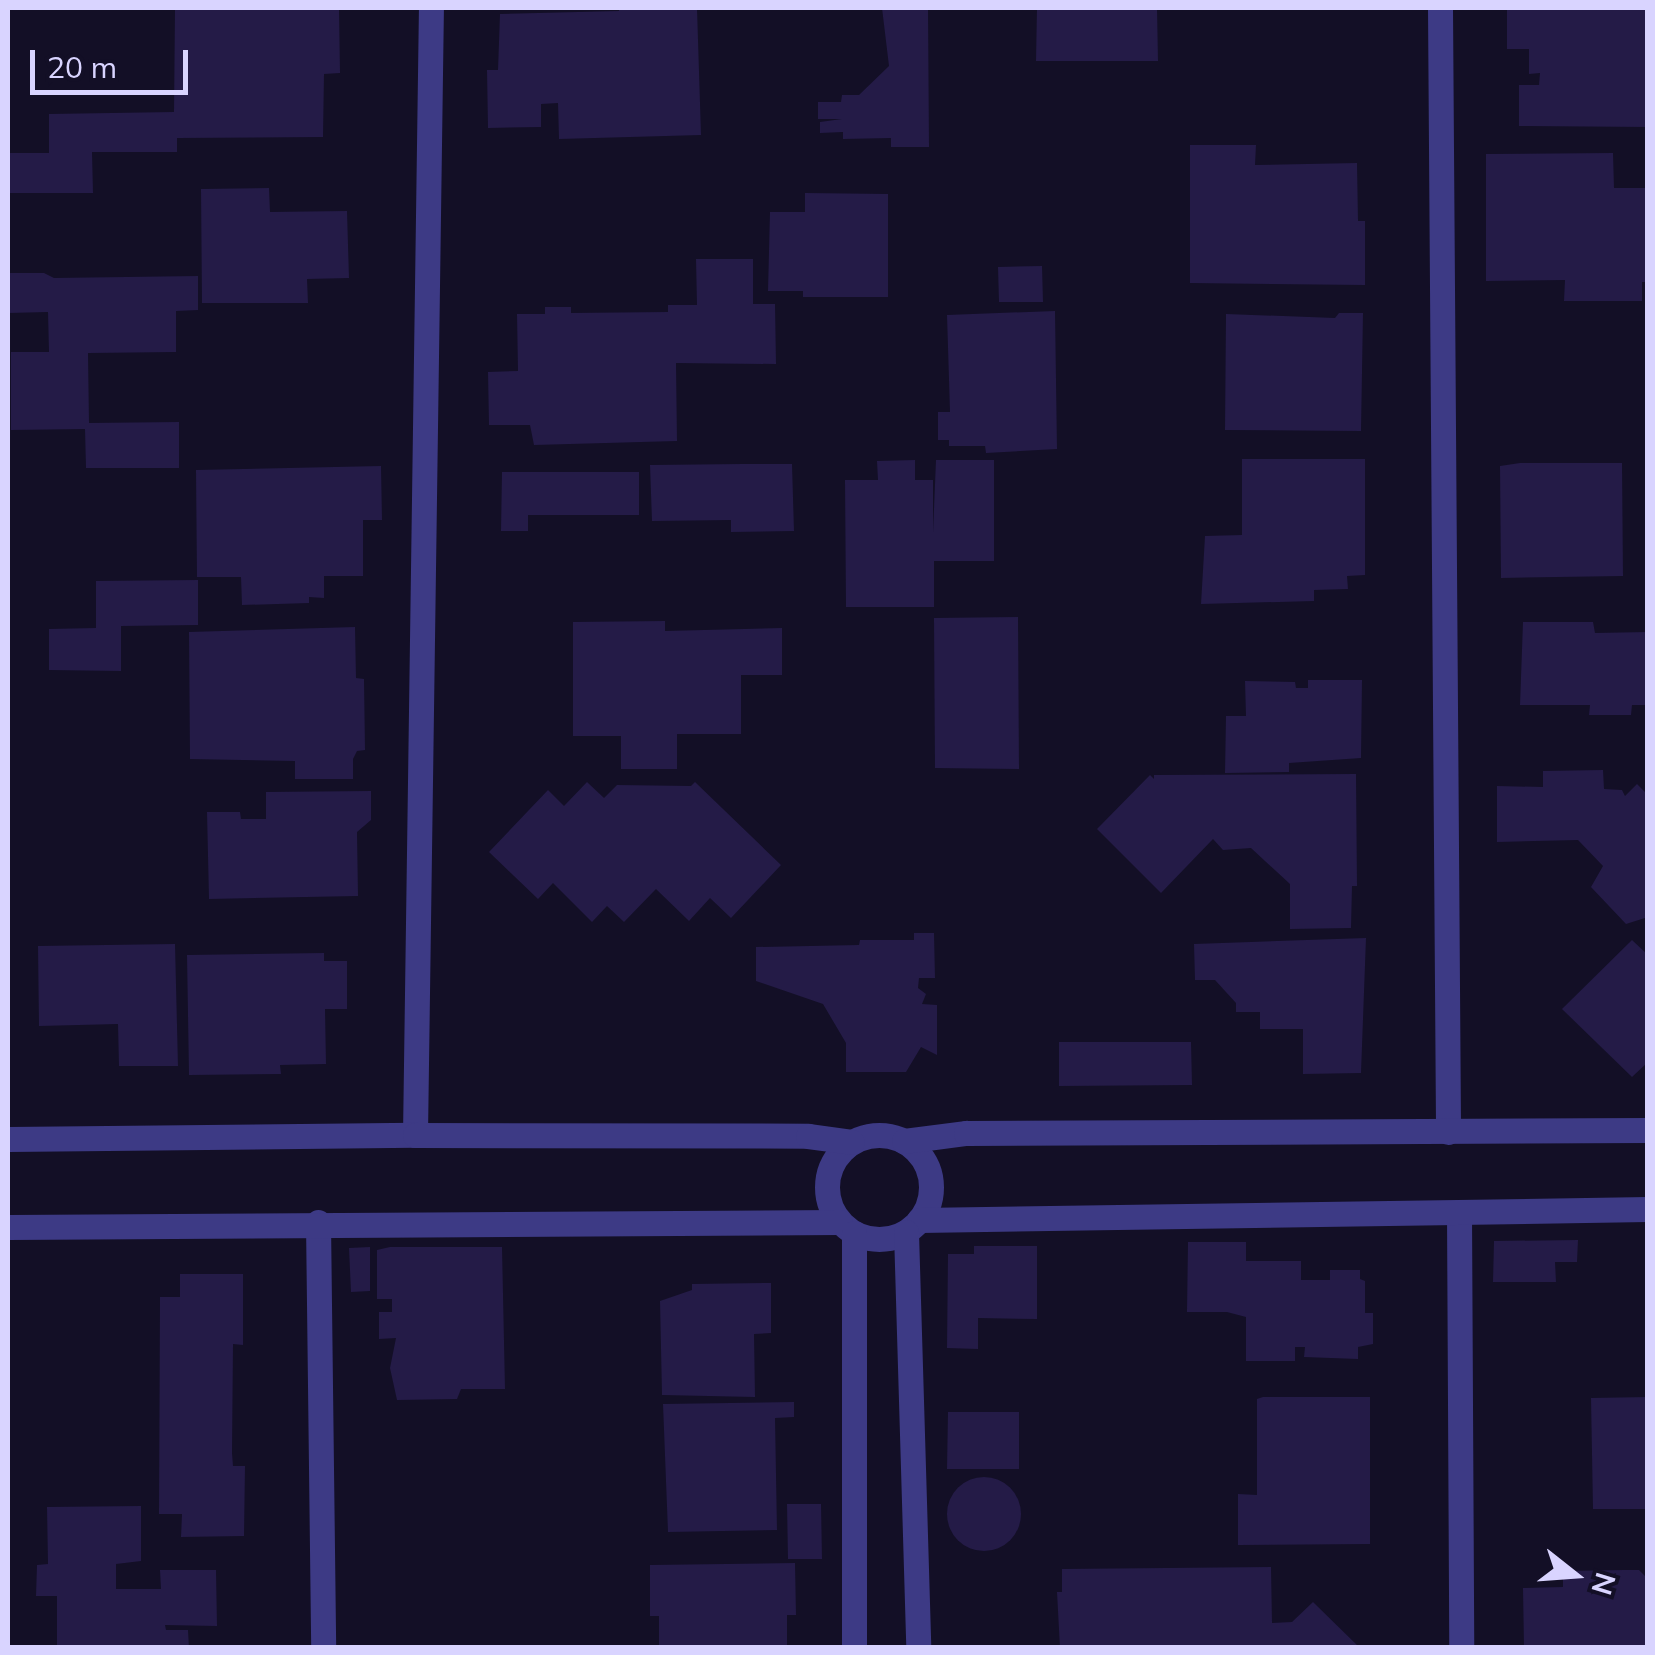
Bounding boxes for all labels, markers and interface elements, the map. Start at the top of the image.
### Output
scale bar [35,30,192,92]
text: 20 m [47,48,117,86]
north arrow [1525,1525,1625,1625]
text: N [1584,1569,1624,1599]

